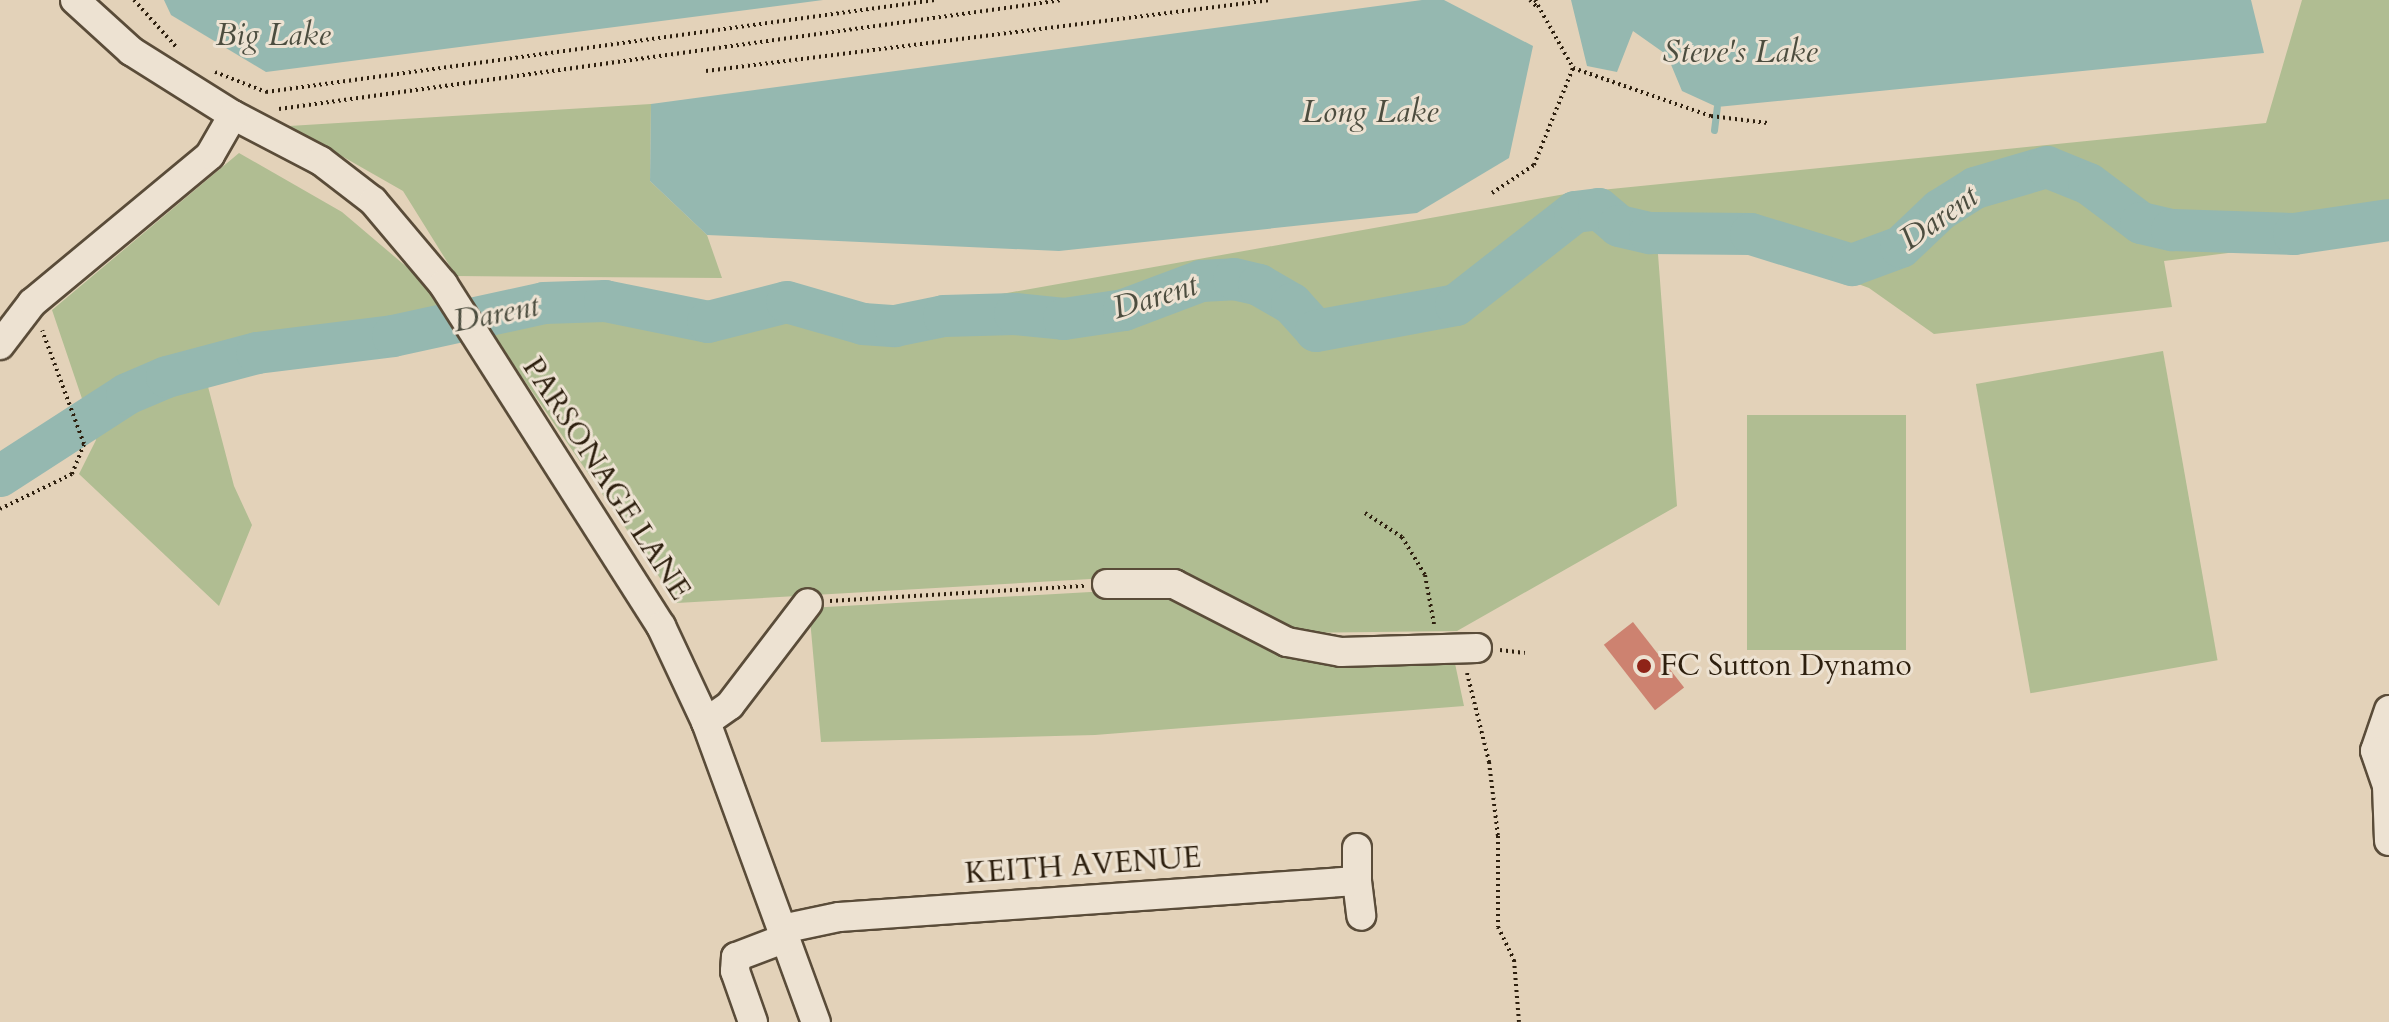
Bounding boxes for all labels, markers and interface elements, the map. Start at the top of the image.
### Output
water label: Big Lake [216,16,330,54]
water label: Steve's Lake [1663,33,1817,71]
water label: Long Lake [1302,93,1438,131]
water label: Darent [1893,177,1985,259]
water label: Darent [1108,266,1202,328]
water label: Darent [450,287,542,341]
street label: PARSONAGE LANE [514,351,698,607]
place label: FC Sutton Dynamo [1660,648,1912,684]
marker: FC Sutton Dynamo [1635,657,1653,675]
street label: KEITH AVENUE [964,840,1202,892]

